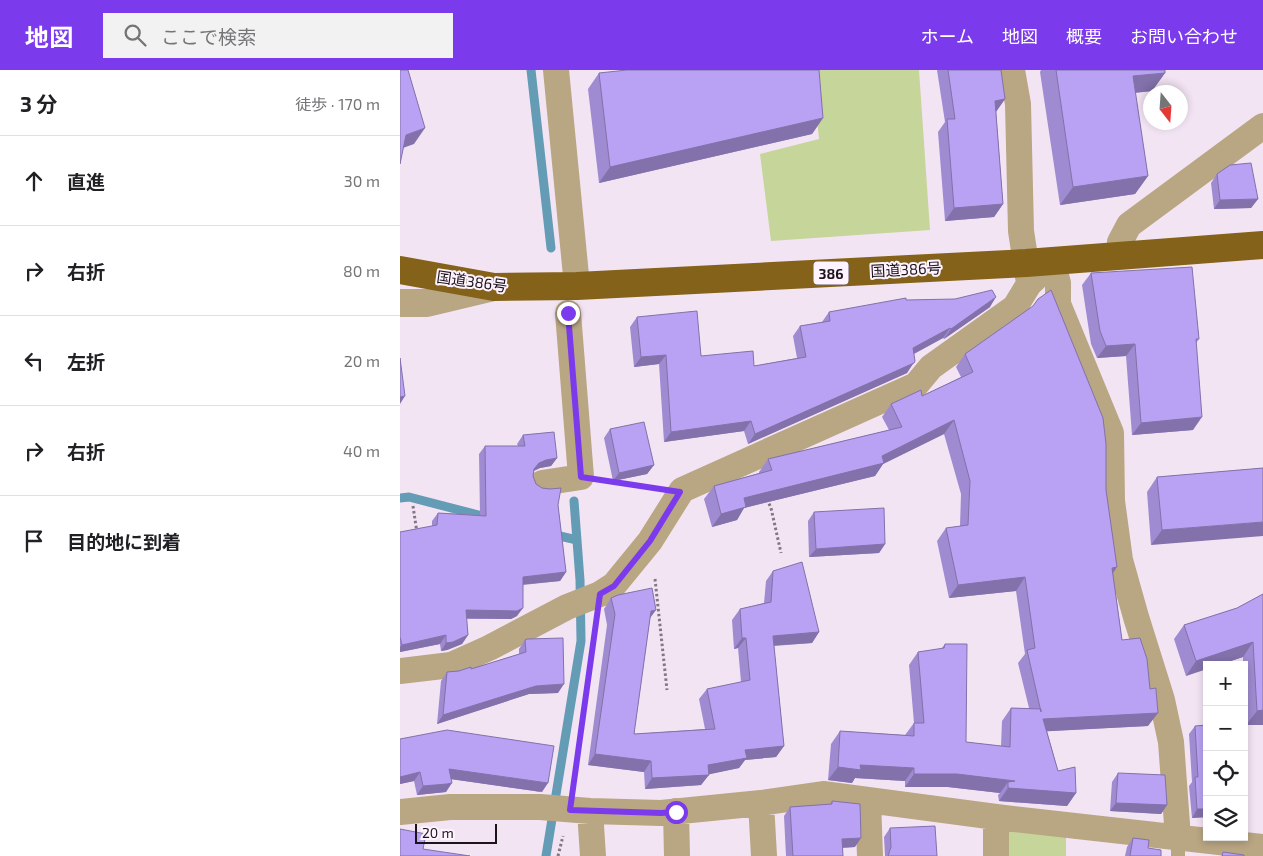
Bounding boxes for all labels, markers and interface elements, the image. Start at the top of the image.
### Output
search box [103,13,453,58]
icon: search [121,21,149,49]
text: 地図 [25,22,73,51]
text: ここで検索 [161,25,256,48]
text: ホーム [921,25,974,47]
text: 地図 [1002,25,1038,47]
text: 概要 [1066,25,1102,47]
text: お問い合わせ [1130,25,1238,47]
north arrow [1143,85,1188,130]
text: 3 分 [20,91,57,116]
text: 徒歩 · 170 m [295,94,380,113]
icon: ahead [20,167,48,195]
text: 直進 [67,170,105,193]
text: 30 m [344,171,380,190]
icon: right [20,257,48,285]
street label: 国道386号 [870,258,942,280]
text: 右折 [67,260,105,283]
text: 80 m [343,261,380,280]
road number: 386 [814,262,848,284]
street label: 国道386号 [436,267,508,295]
route end [557,302,580,325]
icon: left [20,347,48,375]
text: 左折 [67,350,105,373]
text: 20 m [344,351,380,370]
icon: right [20,437,48,465]
text: 右折 [67,440,105,463]
text: 40 m [343,441,380,460]
icon: arrive [20,527,48,555]
text: 目的地に到着 [67,530,181,553]
map controls [1203,661,1248,841]
button: + [1203,661,1248,706]
button: − [1203,706,1248,751]
button: locate [1203,751,1248,796]
button: layers [1203,796,1248,841]
route start [665,801,688,824]
scale bar [415,821,498,844]
text: 20 m [422,824,454,841]

